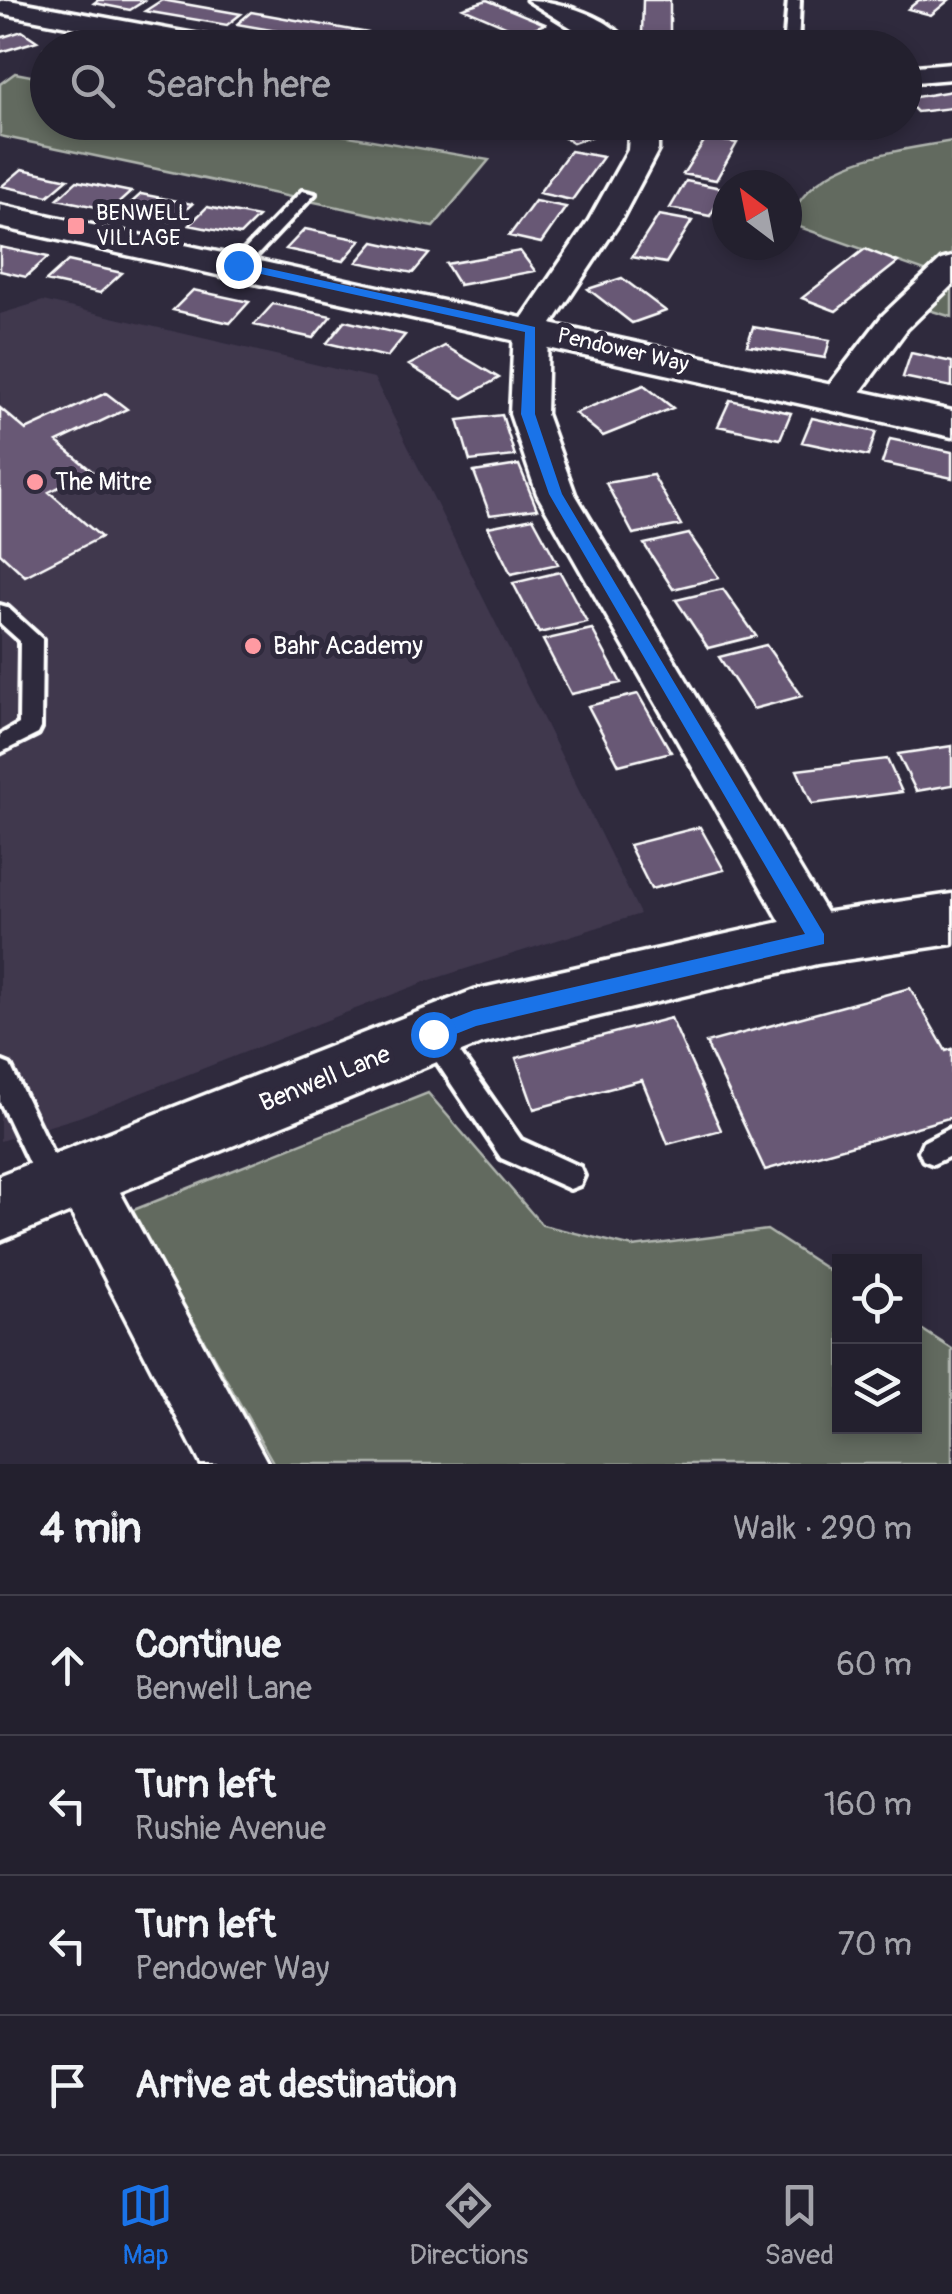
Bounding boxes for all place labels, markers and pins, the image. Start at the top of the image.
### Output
place label: BENWELL VILLAGE [96,199,190,252]
marker: BENWELL VILLAGE [65,215,87,237]
place label: The Mitre [55,467,152,498]
marker: The Mitre [24,471,46,493]
place label: Bahr Academy [273,631,423,662]
marker: Bahr Academy [242,635,264,657]

